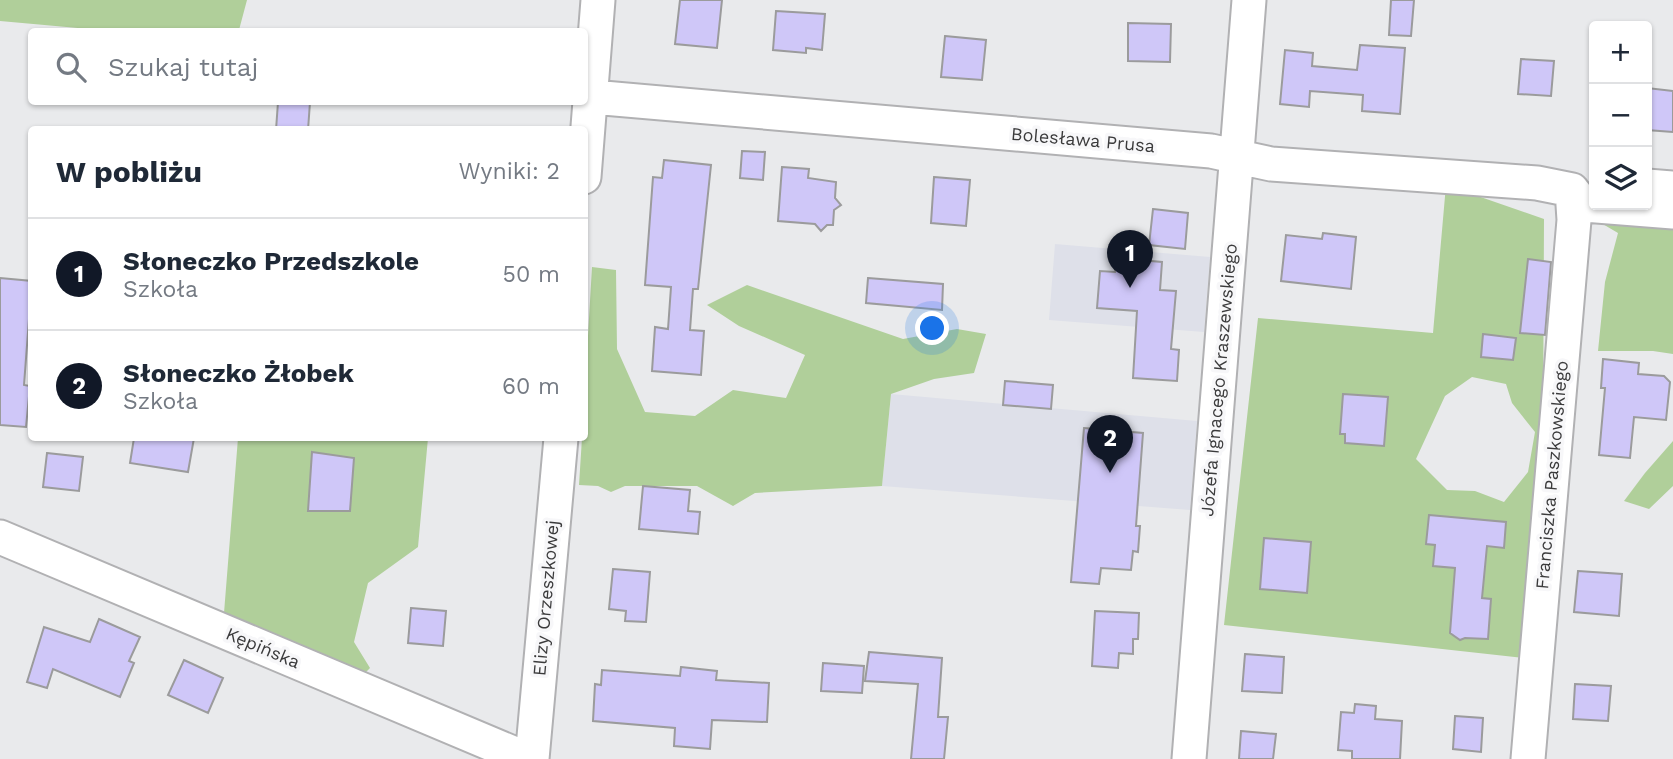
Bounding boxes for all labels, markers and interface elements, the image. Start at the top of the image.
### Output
map controls [1589,21,1652,210]
button: + [1589,21,1652,84]
search box [28,28,588,105]
icon: search [52,48,90,86]
text: Szukaj tutaj [108,52,258,82]
button: − [1589,84,1652,147]
street label: Bolesława Prusa [1010,123,1156,156]
button: layers [1589,147,1652,210]
text: W pobliżu [56,154,202,189]
text: Wyniki: 2 [458,158,560,185]
pin: 1 [1107,230,1153,288]
street label: Józefa Ignacego Kraszewskiego [1196,242,1241,517]
text: Słoneczko Przedszkole [123,246,419,276]
text: 1 [74,261,84,288]
text: 50 m [503,261,560,288]
text: Szkoła [123,276,198,303]
your location [915,311,949,345]
text: Słoneczko Żłobek [123,358,354,388]
street label: Franciszka Paszkowskiego [1531,360,1572,590]
text: 2 [72,373,86,400]
text: 60 m [502,373,560,400]
text: Szkoła [123,388,198,415]
pin: 2 [1087,415,1133,473]
street label: Elizy Orzeszkowej [528,519,563,677]
street label: Kępińska [223,623,303,673]

